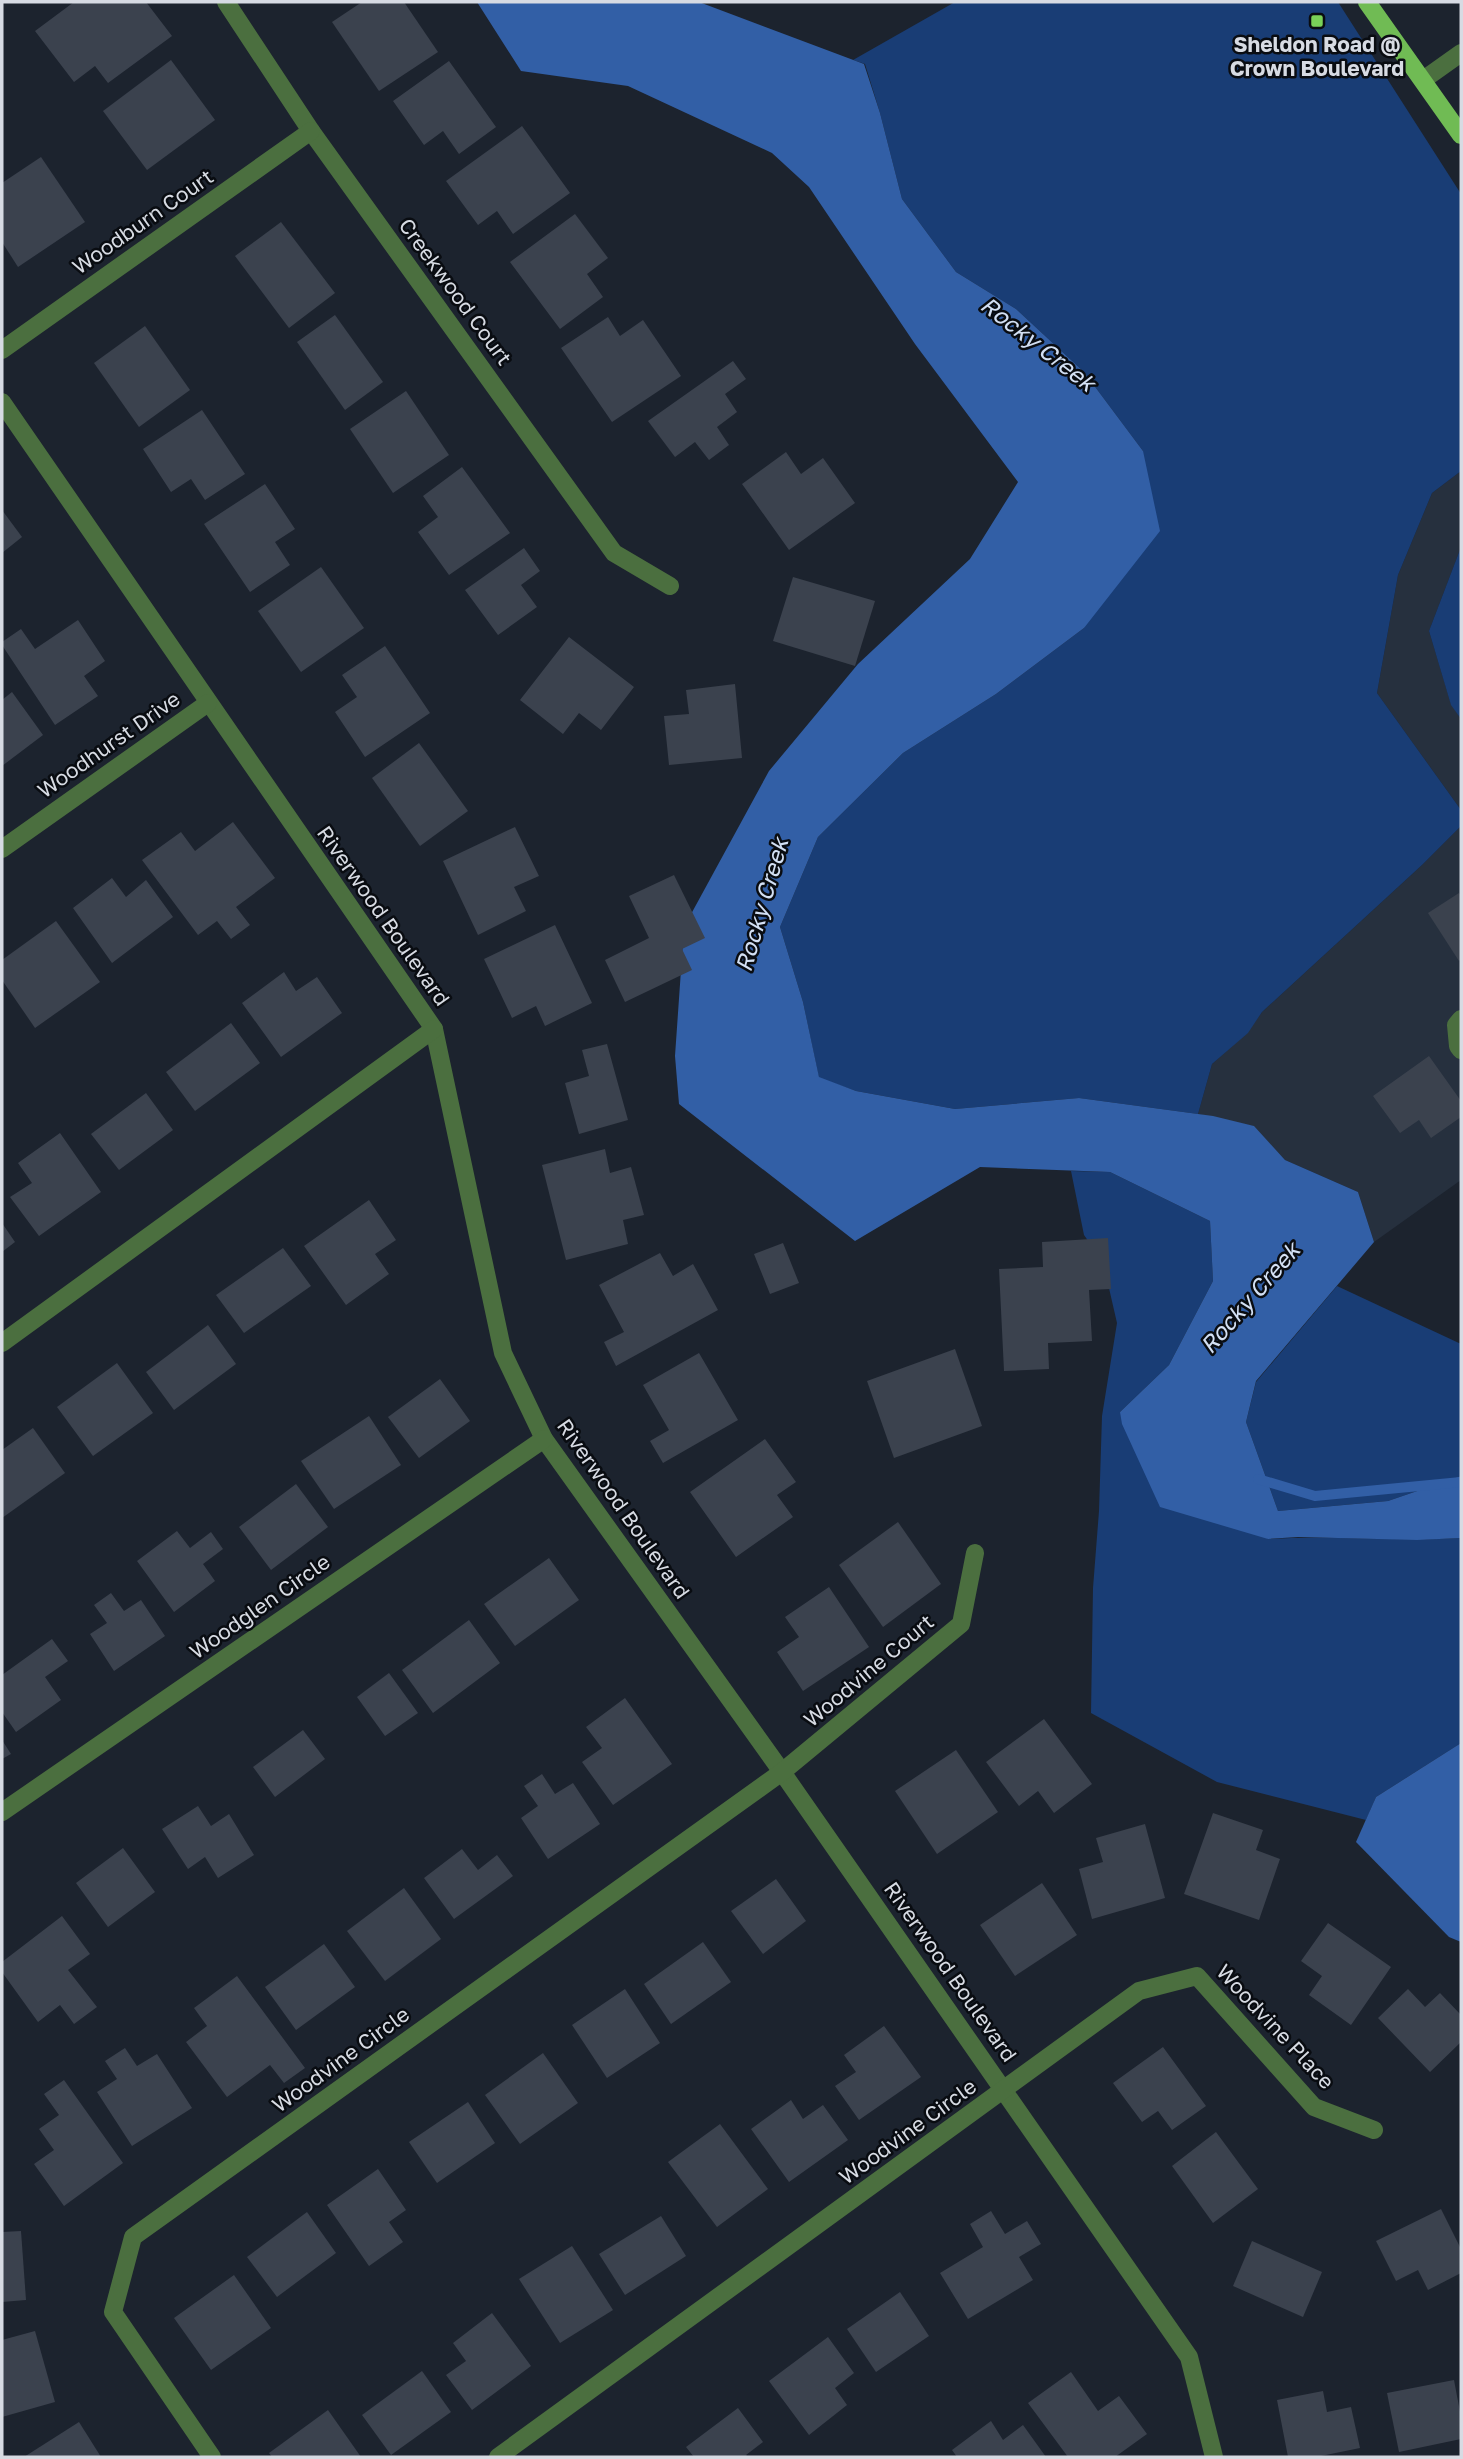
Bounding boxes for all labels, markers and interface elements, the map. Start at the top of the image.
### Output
marker: Sheldon Road @ Crown Boulevard [1309,13,1325,29]
place label: Sheldon Road @ Crown Boulevard [1230,31,1404,81]
street label: Woodburn Court [67,163,218,279]
street label: Creekwood Court [394,213,518,370]
water label: Rocky Creek [976,290,1103,398]
street label: Woodhurst Drive [32,685,185,803]
street label: Riverwood Boulevard [312,820,456,1010]
water label: Rocky Creek [729,833,794,975]
water label: Rocky Creek [1194,1235,1306,1358]
street label: Riverwood Boulevard [552,1413,696,1603]
street label: Woodglen Circle [184,1548,335,1664]
street label: Woodvine Court [798,1608,939,1732]
street label: Riverwood Boulevard [879,1876,1023,2066]
street label: Woodvine Place [1211,1959,1340,2094]
street label: Woodvine Circle [267,2001,414,2118]
street label: Woodvine Circle [834,2073,981,2190]

